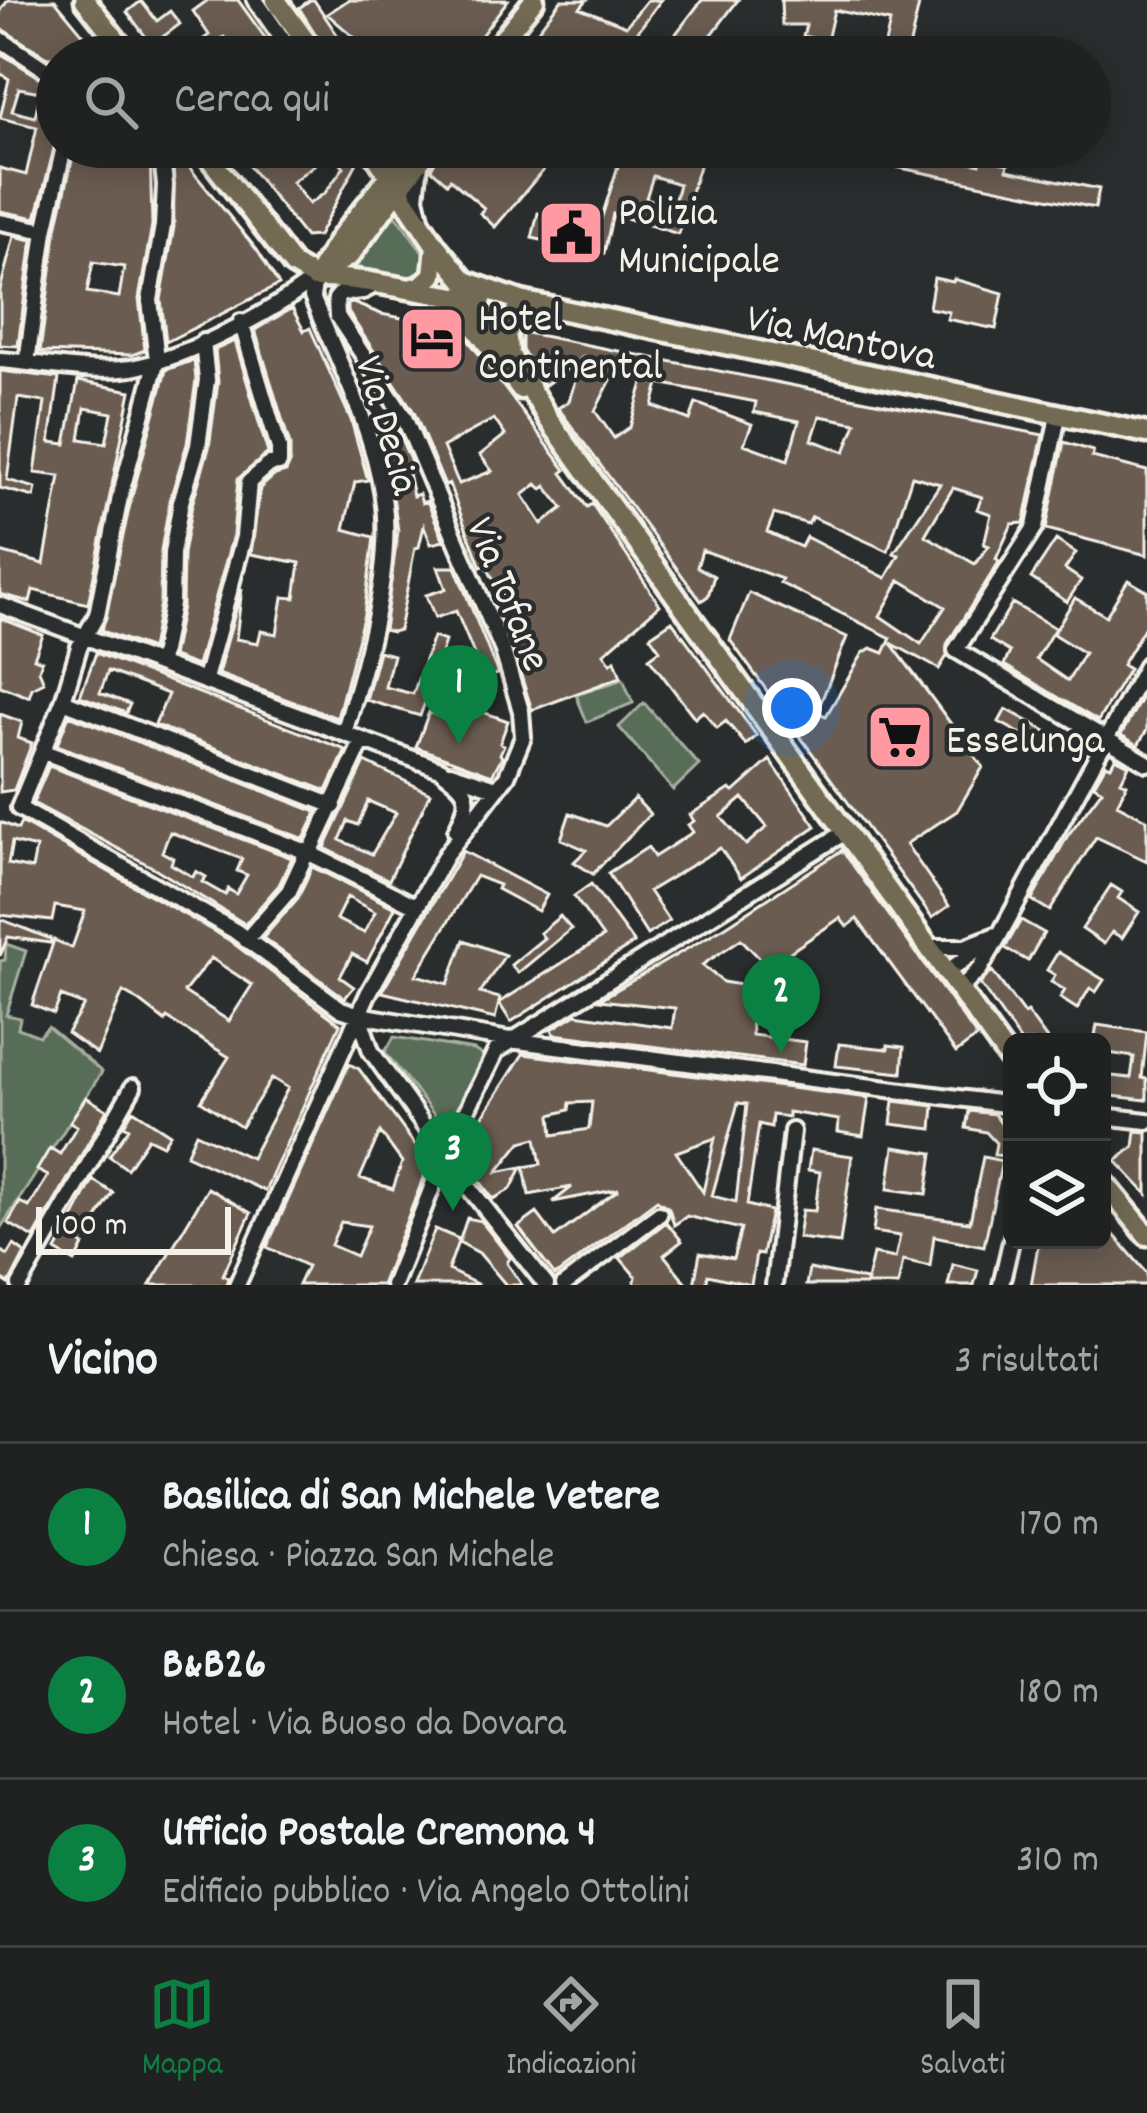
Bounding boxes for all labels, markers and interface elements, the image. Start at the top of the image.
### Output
search box [36,36,1111,168]
icon: search [78,69,144,135]
text: Cerca qui [174,70,330,134]
place label: Polizia Municipale [618,186,780,294]
public building icon: Polizia Municipale [536,198,606,268]
place label: Hotel Continental [478,292,663,400]
street label: Via Mantova [740,292,942,390]
hotel icon: Hotel Continental [397,304,467,374]
street label: Via Decia [335,350,432,504]
street label: Via Tofane [446,510,563,682]
pin: 1 [420,645,498,744]
your location [762,678,822,738]
supermarket icon: Esselunga [865,702,935,772]
place label: Esselunga [946,714,1106,774]
pin: 2 [742,954,820,1053]
map controls [1003,1033,1111,1249]
button: locate [1003,1033,1111,1141]
pin: 3 [414,1112,492,1211]
button: layers [1003,1141,1111,1249]
scale bar [36,1201,231,1254]
text: 100 m [54,1204,127,1251]
text: Vicino [48,1327,158,1399]
text: 3 risultati [954,1336,1099,1391]
text: Basilica di San Michele Vetere [162,1467,660,1531]
text: 1 [83,1499,91,1554]
text: 170 m [1019,1499,1099,1554]
text: Chiesa · Piazza San Michele [162,1531,555,1586]
text: B&B26 [162,1635,266,1699]
text: 2 [78,1667,96,1722]
text: 180 m [1018,1667,1099,1722]
text: Hotel · Via Buoso da Dovara [162,1699,566,1754]
text: Ufficio Postale Cremona 4 [162,1803,596,1867]
text: 3 [78,1835,96,1890]
text: 310 m [1016,1835,1099,1890]
text: Edificio pubblico · Via Angelo Ottolini [162,1867,689,1922]
tab: Mappa [142,1971,222,2090]
tab: Indicazioni [506,1971,636,2090]
tab: Salvati [920,1971,1005,2090]

